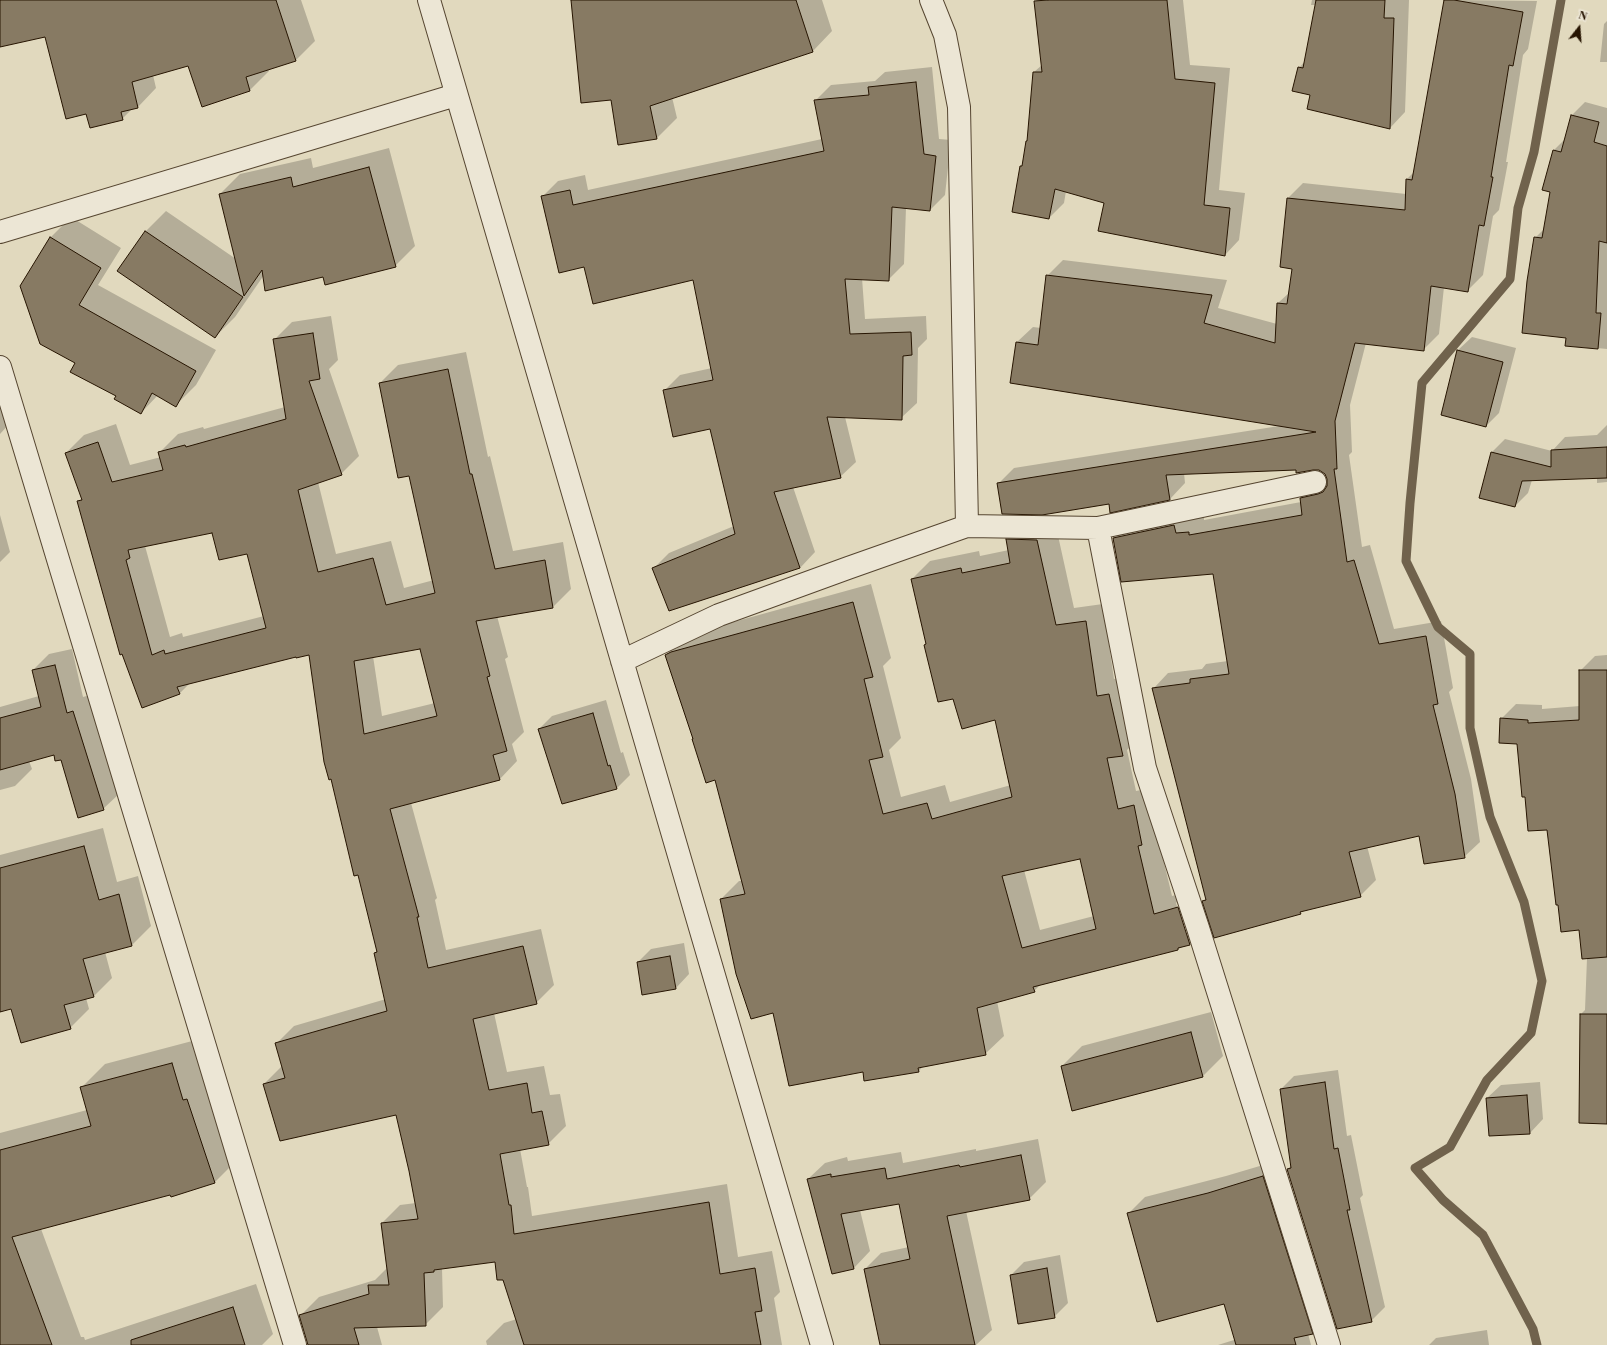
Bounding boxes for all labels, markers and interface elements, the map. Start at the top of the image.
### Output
north arrow [1559,8,1599,48]
text: N [1576,9,1589,24]

